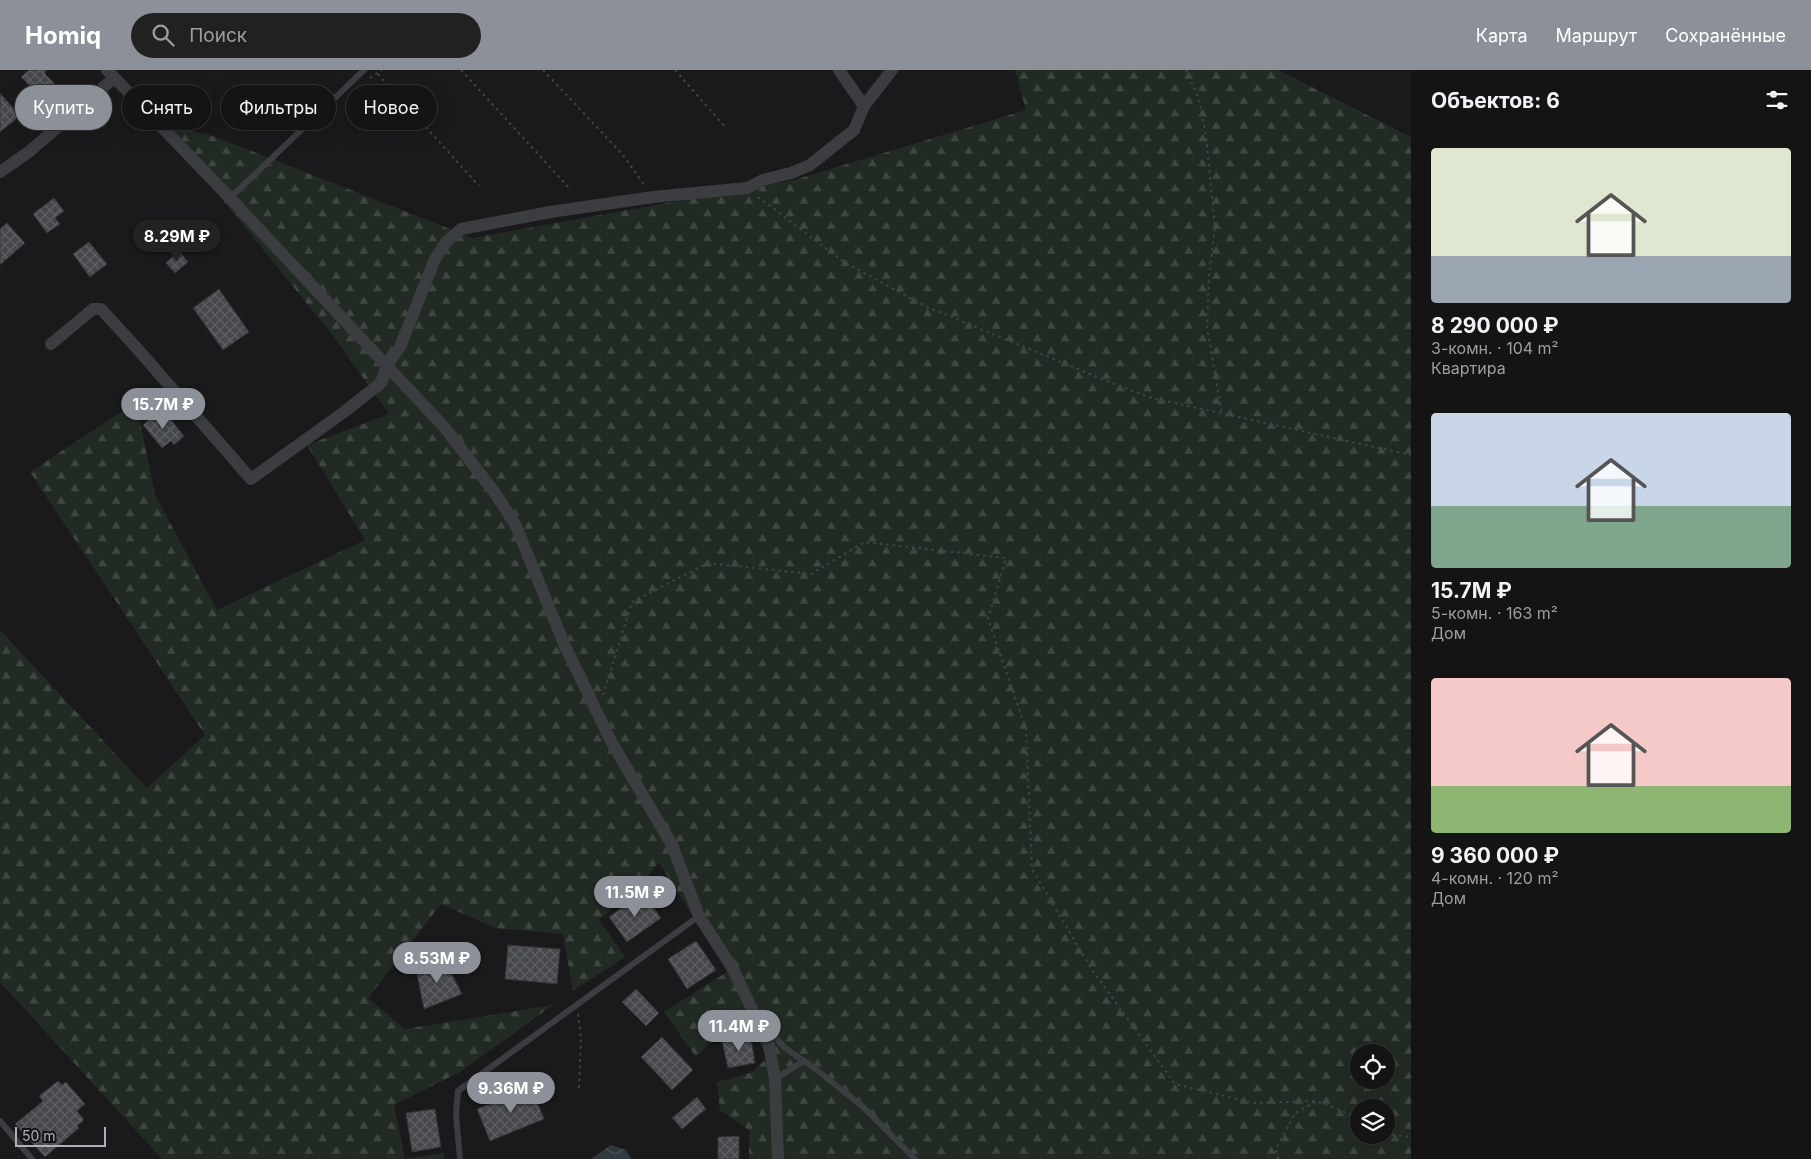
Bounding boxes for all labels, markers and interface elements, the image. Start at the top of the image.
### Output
search box [131,13,481,58]
text: Homiq [25,21,101,50]
icon: search [149,21,177,49]
text: Поиск [189,24,247,47]
text: Карта [1476,25,1528,46]
text: Маршрут [1556,25,1637,46]
text: Сохранённые [1665,25,1786,46]
chip: Купить [15,85,112,130]
chip: Снять [122,85,211,130]
chip: Фильтры [221,85,336,130]
chip: Новое [346,85,437,130]
icon: filters [1763,86,1791,114]
text: Объектов: 6 [1431,88,1560,113]
icon: home [1566,180,1656,270]
pin: 8.29M ₽ [131,220,223,262]
text: 8.29M ₽ [144,226,210,246]
text: 8 290 000 ₽ [1431,313,1559,338]
text: 3-комн. · 104 m² [1431,338,1559,358]
text: Квартира [1431,358,1506,378]
pin: 15.7M ₽ [117,388,209,430]
text: 15.7M ₽ [132,394,194,414]
icon: home [1566,445,1656,535]
text: 15.7M ₽ [1431,578,1512,603]
text: 5-комн. · 163 m² [1431,603,1558,623]
text: Дом [1431,623,1466,643]
icon: home [1566,710,1656,800]
text: 9 360 000 ₽ [1431,843,1559,868]
text: 4-комн. · 120 m² [1431,868,1559,888]
pin: 11.5M ₽ [589,876,681,918]
text: 11.5M ₽ [605,882,665,902]
text: Дом [1431,888,1466,908]
pin: 8.53M ₽ [391,942,483,984]
text: 8.53M ₽ [404,948,470,968]
pin: 11.4M ₽ [693,1010,785,1052]
text: 11.4M ₽ [709,1016,769,1036]
map controls [1350,1044,1395,1144]
button: locate [1350,1044,1395,1089]
pin: 9.36M ₽ [465,1072,557,1114]
text: 9.36M ₽ [478,1078,544,1098]
button: layers [1350,1099,1395,1144]
scale bar [15,1124,106,1147]
text: 50 m [22,1127,56,1144]

